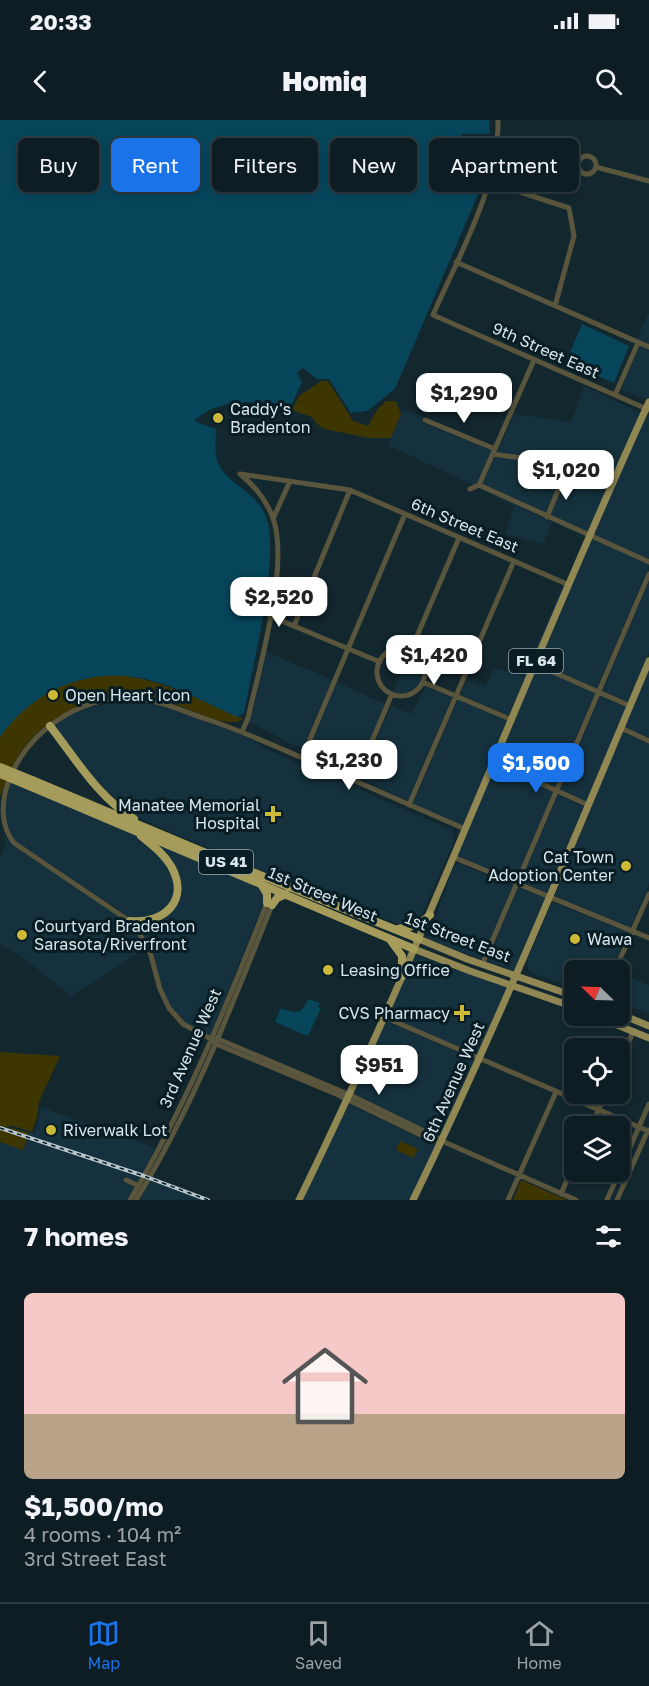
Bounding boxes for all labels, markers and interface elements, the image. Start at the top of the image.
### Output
text: 20:33 [30,8,92,35]
icon: back [24,65,57,98]
text: Homiq [282,65,367,97]
icon: search [592,65,625,98]
chip: Buy [18,138,99,192]
chip: Rent [111,138,200,192]
chip: Filters [212,138,318,192]
chip: New [330,138,417,192]
chip: Apartment [429,138,579,192]
street label: 9th Street East [489,318,603,382]
pin: $1,290 [415,373,513,424]
text: $1,290 [430,380,498,404]
place label: Caddy's Bradenton [230,399,310,437]
marker: Caddy's Bradenton [211,411,225,425]
pin: $1,020 [517,450,615,501]
text: $1,020 [532,457,600,481]
street label: 6th Street East [408,493,522,557]
pin: $2,520 [230,577,328,628]
text: $2,520 [244,584,314,608]
pin: $1,420 [385,635,483,686]
text: $1,420 [400,642,468,666]
road number: FL 64 [509,649,563,673]
place label: Open Heart Icon [65,685,190,705]
marker: Open Heart Icon [46,688,60,702]
pin: $1,230 [300,740,398,791]
pin: $1,500 [487,743,585,794]
text: $1,230 [315,747,383,771]
text: $1,500 [502,750,570,774]
place label: Manatee Memorial Hospital [118,795,260,833]
marker: Manatee Memorial Hospital [264,805,282,823]
place label: Cat Town Adoption Center [488,847,614,885]
road number: US 41 [199,850,253,874]
marker: Cat Town Adoption Center [619,859,633,873]
street label: 1st Street West [265,862,381,926]
street label: 1st Street East [402,908,514,966]
place label: Courtyard Bradenton Sarasota/Riverfront [34,916,195,954]
marker: Courtyard Bradenton Sarasota/Riverfront [15,928,29,942]
place label: Wawa [587,929,632,949]
marker: Wawa [568,932,582,946]
place label: Leasing Office [340,960,450,980]
north arrow [564,960,630,1026]
map controls [564,960,630,1182]
marker: Leasing Office [321,963,335,977]
street label: 3rd Avenue West [155,985,225,1111]
place label: CVS Pharmacy [339,1003,450,1023]
marker: CVS Pharmacy [455,1006,469,1020]
street label: 6th Avenue West [418,1019,488,1145]
button: locate [564,1038,630,1104]
pin: $951 [343,1045,415,1096]
text: $951 [355,1052,403,1076]
button: layers [564,1116,630,1182]
place label: Riverwalk Lot [63,1120,167,1140]
marker: Riverwalk Lot [44,1123,58,1137]
icon: filters [592,1220,625,1253]
text: 7 homes [24,1221,129,1252]
icon: home [271,1332,379,1440]
text: $1,500/mo [24,1491,164,1522]
text: 4 rooms · 104 m² [24,1522,181,1546]
text: 3rd Street East [24,1546,167,1570]
tab: Map [87,1617,120,1673]
tab: Saved [295,1617,342,1673]
tab: Home [516,1617,562,1673]

